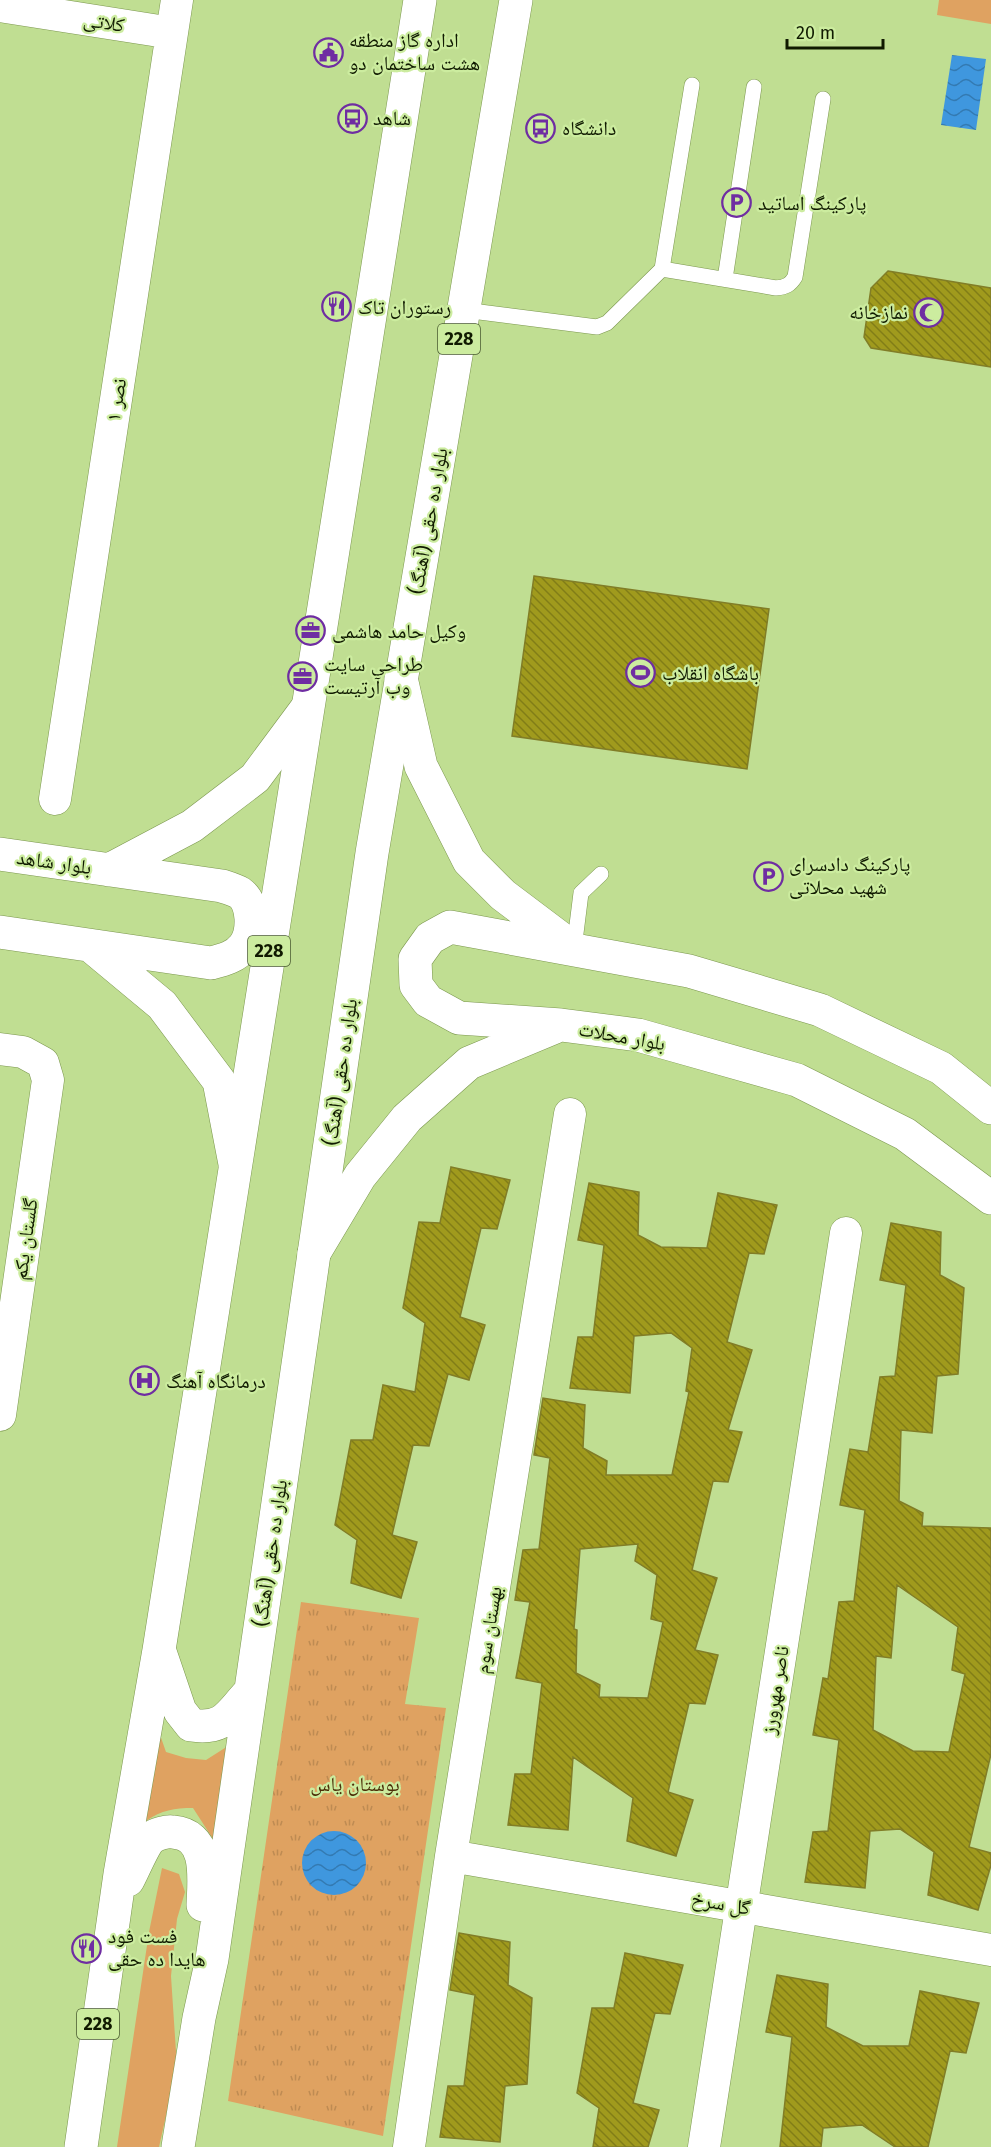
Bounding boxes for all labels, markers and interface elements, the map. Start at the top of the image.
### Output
street label: کلاتی [82,7,126,37]
scale bar [787,12,883,50]
text: 20 m [796,22,835,44]
place label: اداره گاز منطقه هشت ساختمان دو [349,28,480,75]
public building icon: اداره گاز منطقه هشت ساختمان دو [312,36,344,68]
bus stop icon: شاهد [336,102,368,134]
place label: شاهد [373,106,411,130]
bus stop icon: دانشگاه [525,112,557,144]
place label: دانشگاه [562,116,616,140]
parking icon: پارکینگ اساتید [721,187,753,219]
place label: پارکینگ اساتید [758,191,866,215]
restaurant icon: رستوران تاک [321,291,353,323]
place label: رستوران تاک [358,295,451,319]
mosque icon: نمازخانه [913,296,945,328]
place label: نمازخانه [849,300,908,324]
road number: 228 [438,324,480,354]
street label: نصر ۱ [101,377,131,423]
street label: بلوار ده حقی (آهنگ) [403,446,453,596]
office icon: وکیل حامد هاشمی [295,615,327,647]
place label: وکیل حامد هاشمی [332,619,466,643]
place label: طراحی سایت وب آرتیست [324,652,423,699]
sports icon: باشگاه انقلاب [625,657,657,689]
office icon: طراحی سایت وب آرتیست [287,660,319,692]
place label: باشگاه انقلاب [662,661,759,685]
street label: بلوار شاهد [15,845,93,879]
place label: پارکینگ دادسرای شهید محلاتی [789,852,911,899]
parking icon: پارکینگ دادسرای شهید محلاتی [752,860,784,892]
road number: 228 [248,936,290,966]
street label: بلوار ده حقی (آهنگ) [318,997,362,1147]
street label: بلوار محلات [577,1017,667,1055]
street label: گلستان یکم [7,1196,45,1282]
hospital icon: درمانگاه آهنگ [129,1365,161,1397]
place label: درمانگاه آهنگ [166,1369,266,1393]
street label: بلوار ده حقی (آهنگ) [248,1478,292,1628]
street label: بهستان سوم [469,1585,509,1676]
street label: ناصر مهرورز [756,1644,794,1737]
park label: بوستان یاس [310,1772,400,1796]
street label: گل سرخ [689,1886,752,1921]
place label: فست فود هایدا ده حقی [108,1924,206,1971]
restaurant icon: فست فود هایدا ده حقی [71,1932,103,1964]
road number: 228 [77,2009,119,2039]

